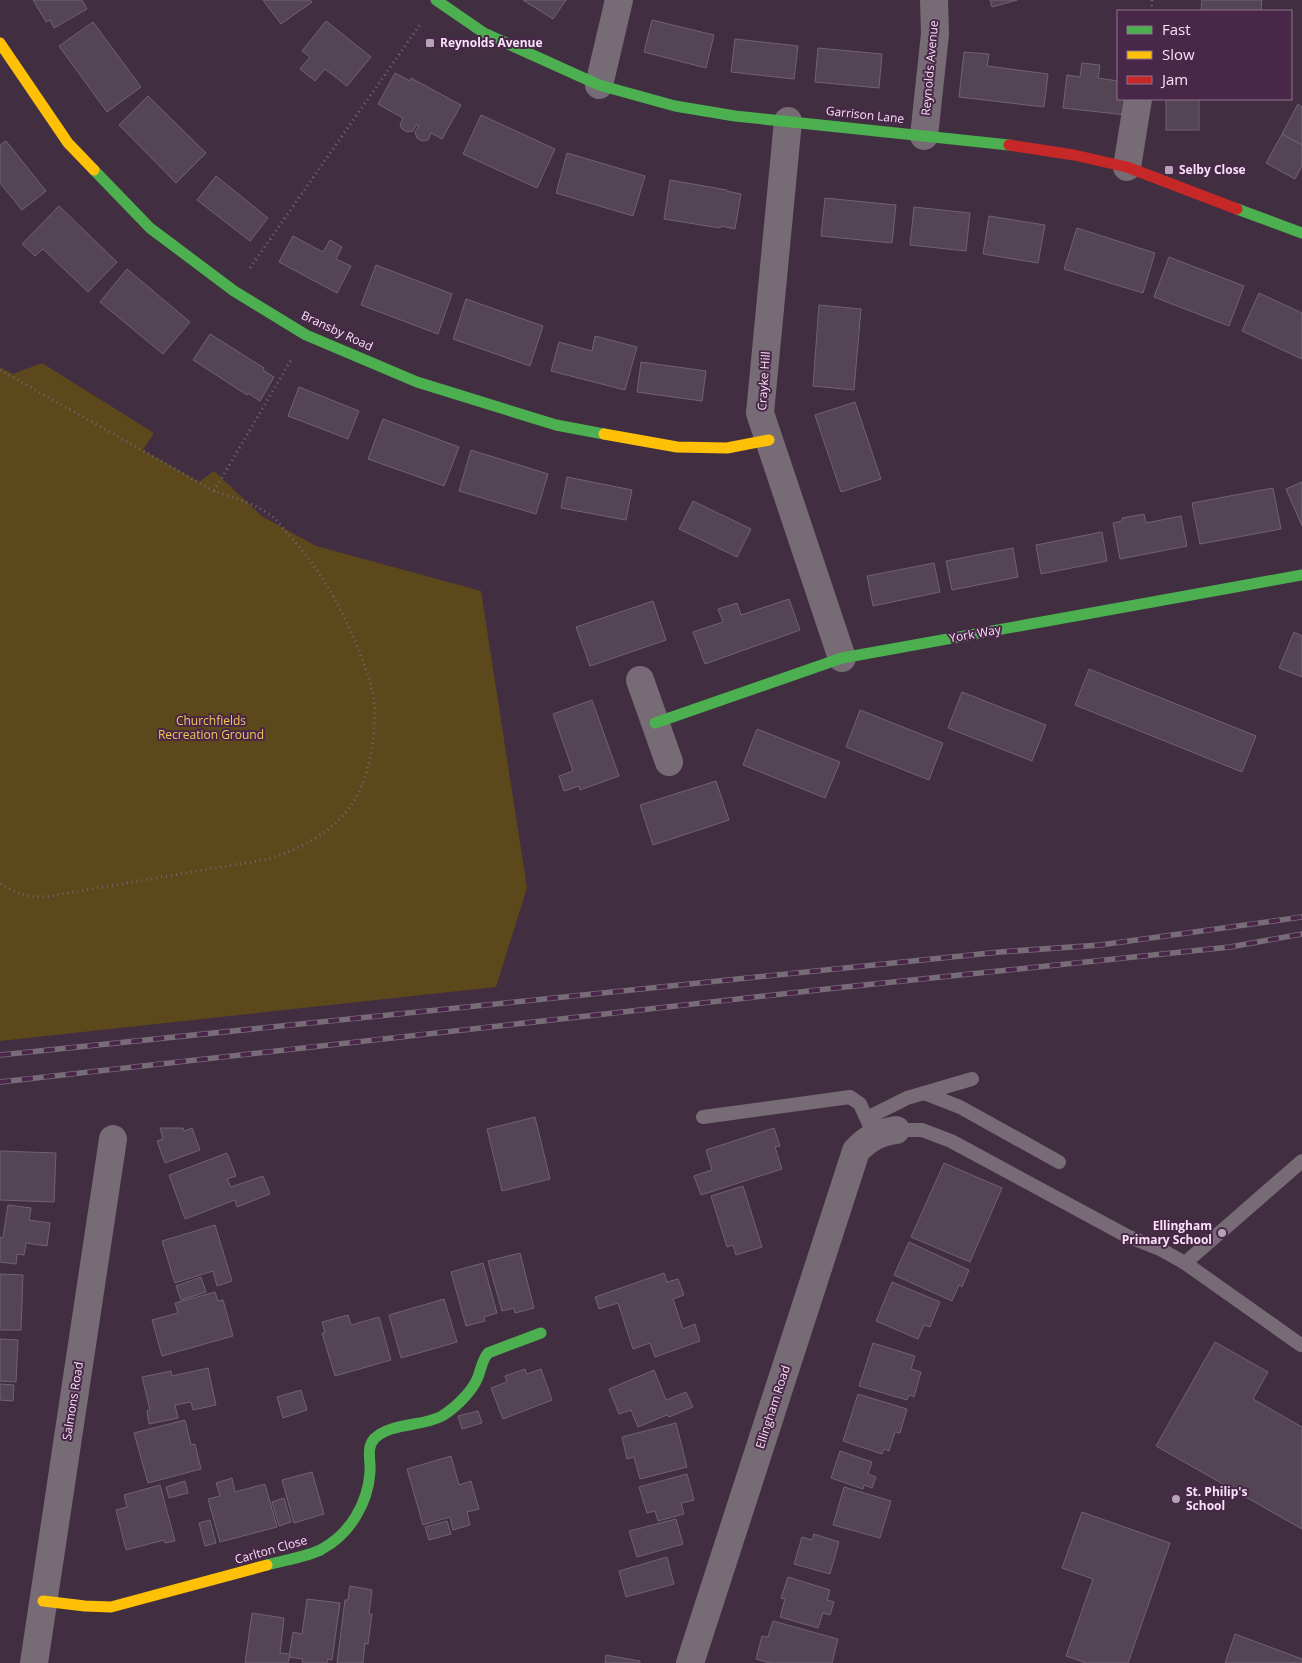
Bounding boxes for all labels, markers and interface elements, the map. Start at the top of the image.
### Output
legend [1117,10,1292,100]
street label: Reynolds Avenue [917,19,942,116]
text: Fast [1162,19,1191,39]
place label: Reynolds Avenue [440,34,543,51]
marker: Reynolds Avenue [424,37,436,49]
text: Slow [1162,44,1195,64]
text: Jam [1160,69,1188,89]
street label: Garrison Lane [825,102,905,127]
place label: Selby Close [1179,161,1246,178]
marker: Selby Close [1163,164,1175,176]
street label: Bransby Road [298,306,376,355]
street label: Crayke Hill [753,351,774,411]
street label: York Way [948,620,1003,646]
park label: Churchfields Recreation Ground [158,712,264,743]
place label: Ellingham Primary School [1122,1217,1212,1248]
marker: Ellingham Primary School [1216,1227,1228,1239]
street label: Salmons Road [58,1360,87,1441]
street label: Ellingham Road [751,1363,794,1451]
place label: St. Philip's School [1186,1483,1248,1514]
marker: St. Philip's School [1170,1493,1182,1505]
street label: Carlton Close [233,1531,309,1568]

